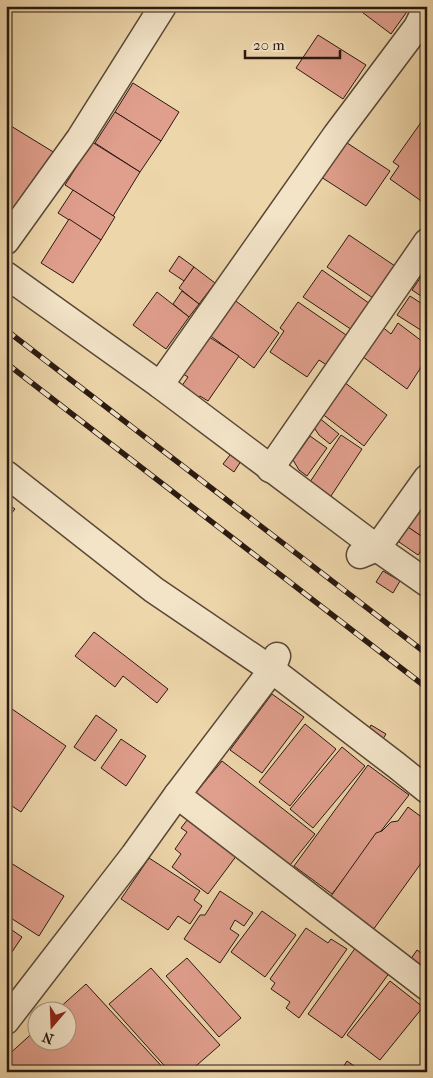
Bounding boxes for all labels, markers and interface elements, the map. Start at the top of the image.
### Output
scale bar [245,28,340,60]
text: 20 m [253,36,285,54]
north arrow [28,1000,78,1050]
text: N [40,1028,56,1048]

